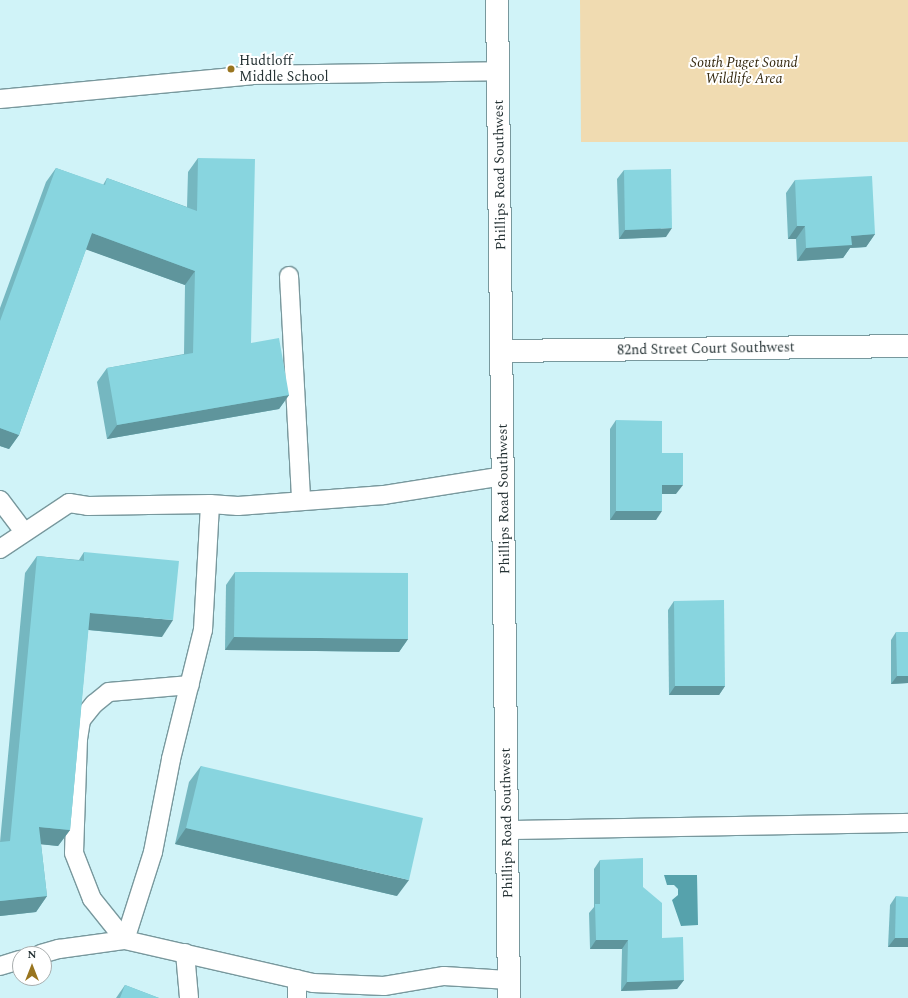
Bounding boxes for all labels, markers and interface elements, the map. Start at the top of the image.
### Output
place label: Hudtloff Middle School [239,53,329,86]
park label: South Puget Sound Wildlife Area [690,55,798,88]
marker: Hudtloff Middle School [226,64,236,74]
street label: Phillips Road Southwest [490,99,510,251]
street label: 82nd Street Court Southwest [617,339,795,359]
street label: Phillips Road Southwest [494,423,514,575]
street label: Phillips Road Southwest [497,747,517,899]
north arrow [12,946,52,986]
text: N [28,946,36,963]

